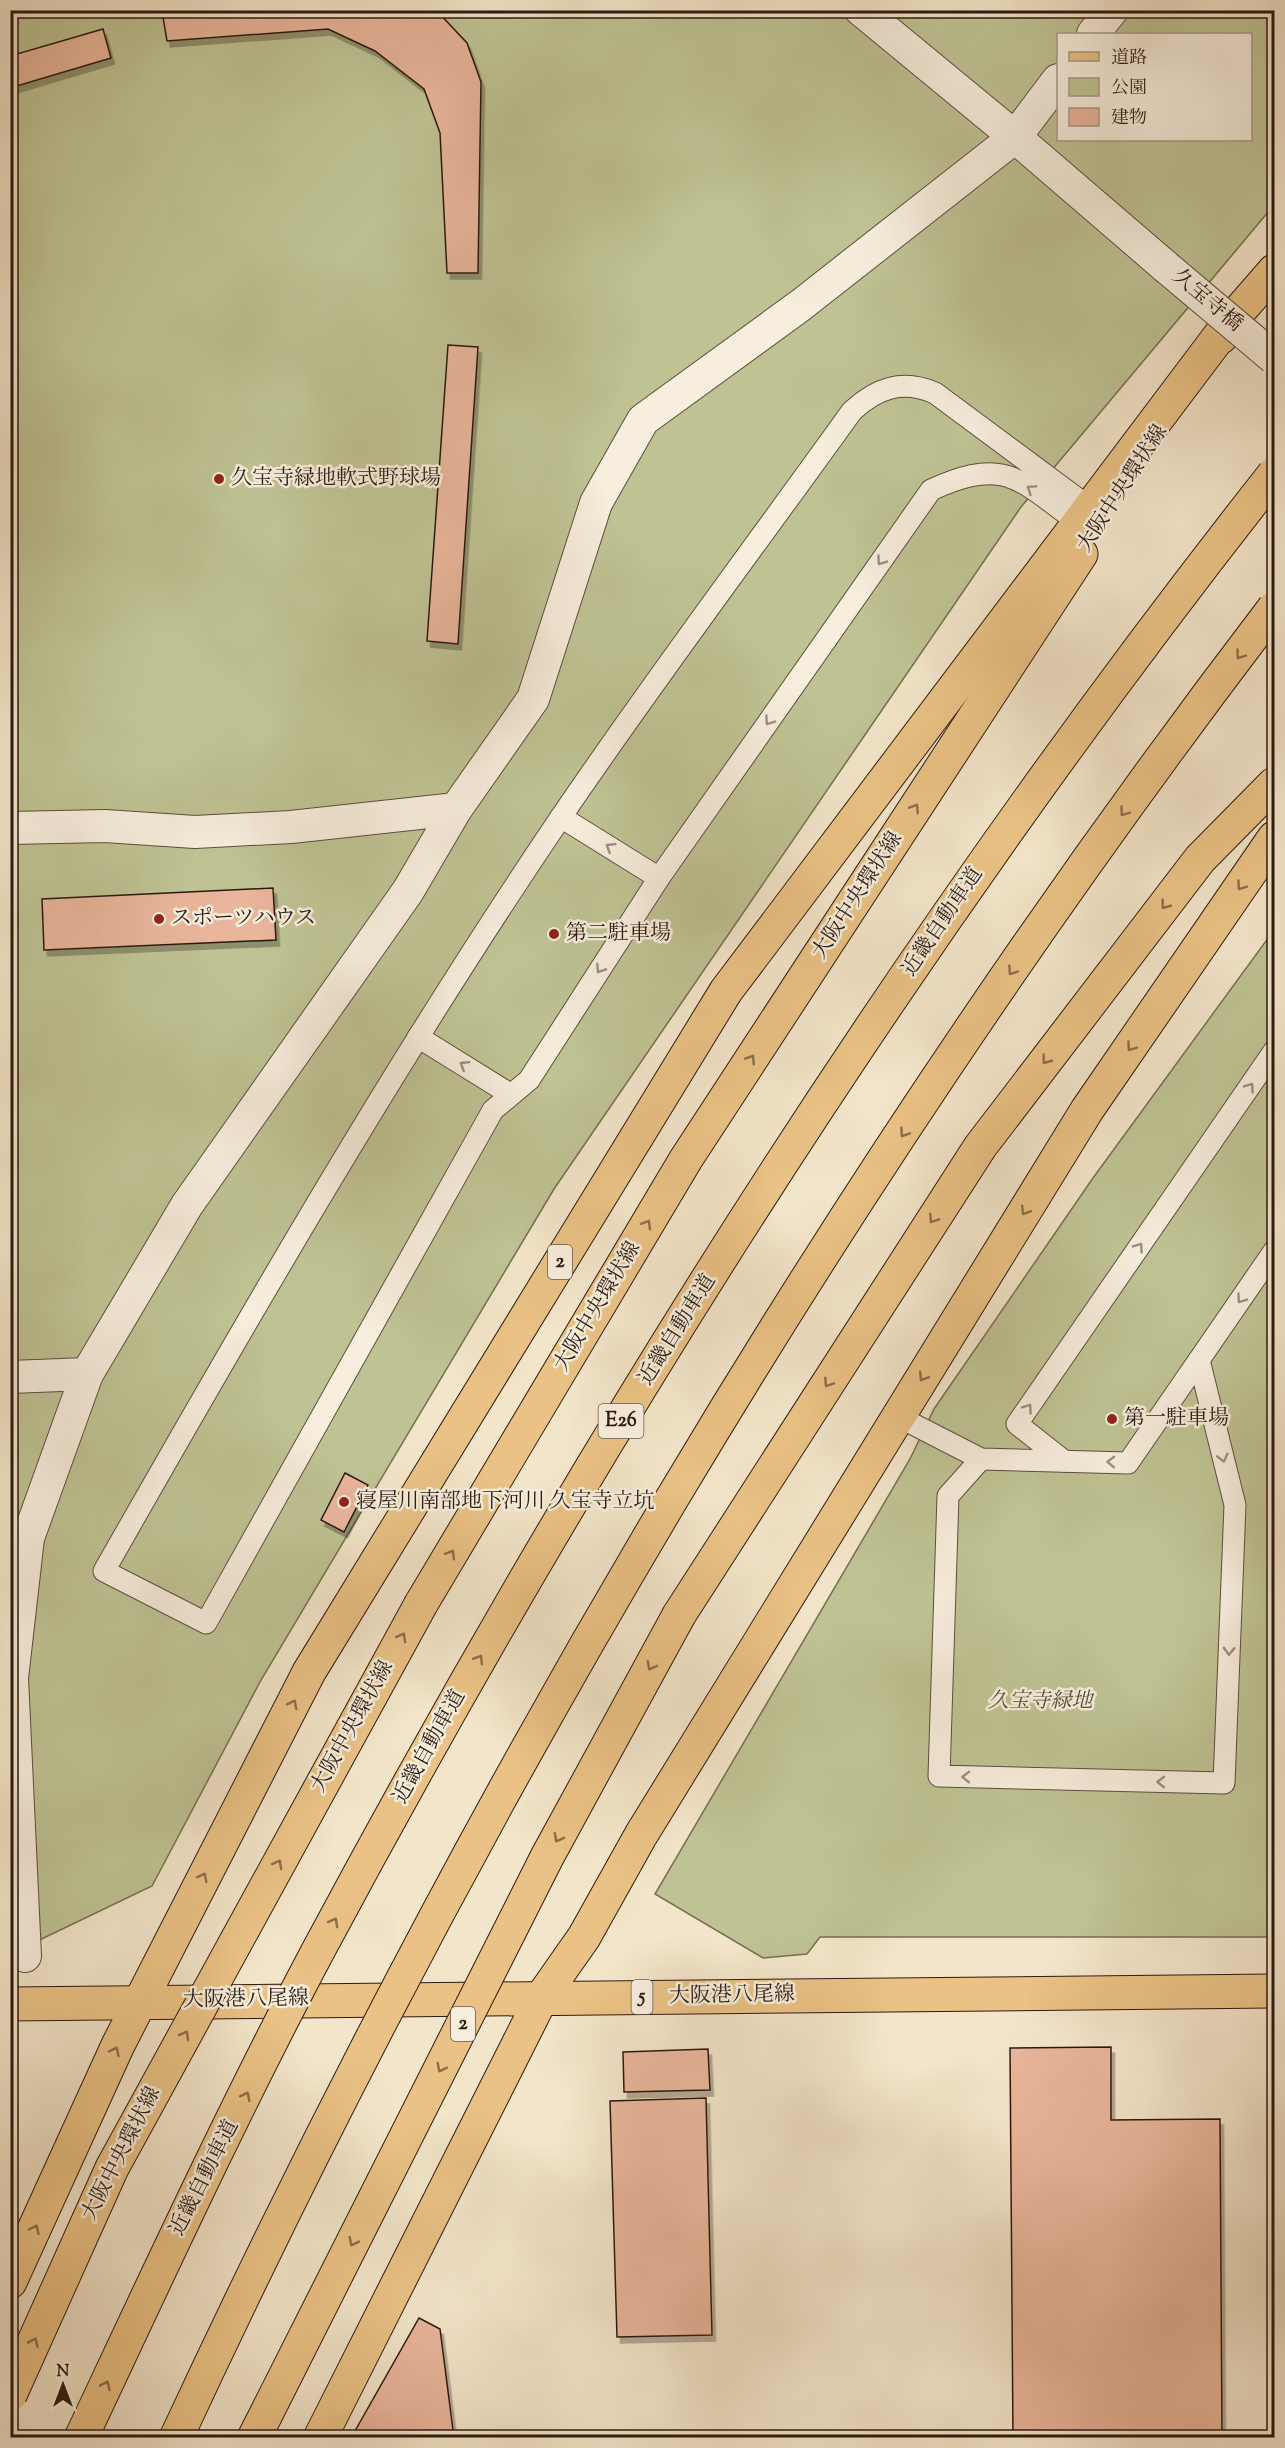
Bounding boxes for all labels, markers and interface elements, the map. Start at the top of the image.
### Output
legend [1057,33,1252,141]
text: 道路 [1111,46,1147,72]
text: 公園 [1111,76,1147,102]
text: 建物 [1111,106,1147,132]
street label: 久宝寺橋 [1165,263,1249,339]
street label: 大阪中央環状線 [1070,419,1176,559]
place label: 久宝寺緑地軟式野球場 [231,464,441,494]
marker: 久宝寺緑地軟式野球場 [212,472,226,486]
one-way arrow [1027,485,1038,496]
one-way arrow [877,555,888,566]
one-way arrow [1236,648,1247,659]
one-way arrow [765,714,776,725]
one-way arrow [908,804,920,814]
one-way arrow [1120,805,1131,816]
street label: 大阪中央環状線 [805,826,911,966]
one-way arrow [606,843,616,855]
street label: 近畿自動車道 [895,861,991,983]
one-way arrow [1237,880,1248,891]
one-way arrow [1161,898,1172,909]
place label: スポーツハウス [171,904,316,934]
marker: スポーツハウス [152,912,166,926]
place label: 第二駐車場 [566,919,671,949]
marker: 第二駐車場 [547,927,561,941]
one-way arrow [596,963,608,973]
one-way arrow [1008,964,1019,975]
one-way arrow [1127,1040,1138,1051]
one-way arrow [1043,1053,1054,1064]
one-way arrow [744,1055,756,1065]
one-way arrow [460,1061,470,1073]
one-way arrow [1243,1082,1254,1093]
one-way arrow [899,1127,911,1137]
one-way arrow [1021,1205,1033,1215]
one-way arrow [930,1212,941,1223]
one-way arrow [640,1220,652,1230]
street label: 大阪中央環状線 [547,1236,649,1378]
one-way arrow [1132,1243,1143,1254]
road number: 2 [548,1245,572,1279]
street label: 近畿自動車道 [632,1269,724,1391]
one-way arrow [1237,1292,1248,1303]
one-way arrow [919,1371,931,1381]
one-way arrow [824,1376,835,1387]
one-way arrow [1021,1403,1032,1414]
road number: E26 [598,1404,644,1438]
place label: 第一駐車場 [1124,1404,1229,1434]
marker: 第一駐車場 [1105,1412,1119,1426]
one-way arrow [1216,1453,1229,1463]
one-way arrow [1107,1456,1116,1469]
place label: 寝屋川南部地下河川 久宝寺立坑 [356,1487,654,1517]
marker: 寝屋川南部地下河川 久宝寺立坑 [337,1495,351,1509]
one-way arrow [443,1550,455,1560]
one-way arrow [395,1633,406,1644]
one-way arrow [1223,1647,1236,1656]
street label: 大阪中央環状線 [304,1655,402,1799]
one-way arrow [472,1655,484,1665]
one-way arrow [647,1660,658,1671]
street label: 近畿自動車道 [386,1685,474,1809]
park label: 久宝寺緑地 [988,1687,1094,1717]
one-way arrow [285,1699,297,1710]
one-way arrow [962,1770,971,1783]
one-way arrow [1156,1775,1165,1788]
one-way arrow [554,1832,565,1842]
one-way arrow [271,1860,282,1870]
one-way arrow [196,1873,207,1883]
one-way arrow [327,1918,338,1928]
road number: 5 [632,1980,652,2014]
street label: 大阪港八尾線 [669,1980,795,2012]
street label: 大阪港八尾線 [183,1984,309,2016]
road number: 2 [451,2007,475,2041]
one-way arrow [178,2031,189,2041]
one-way arrow [108,2046,120,2057]
one-way arrow [436,2061,448,2072]
street label: 大阪中央環状線 [75,2082,169,2226]
one-way arrow [238,2091,250,2102]
street label: 近畿自動車道 [163,2115,247,2241]
one-way arrow [27,2224,39,2235]
one-way arrow [348,2235,360,2246]
one-way arrow [27,2337,39,2348]
north arrow [33,2355,93,2415]
text: N [57,2361,70,2384]
one-way arrow [98,2380,110,2391]

